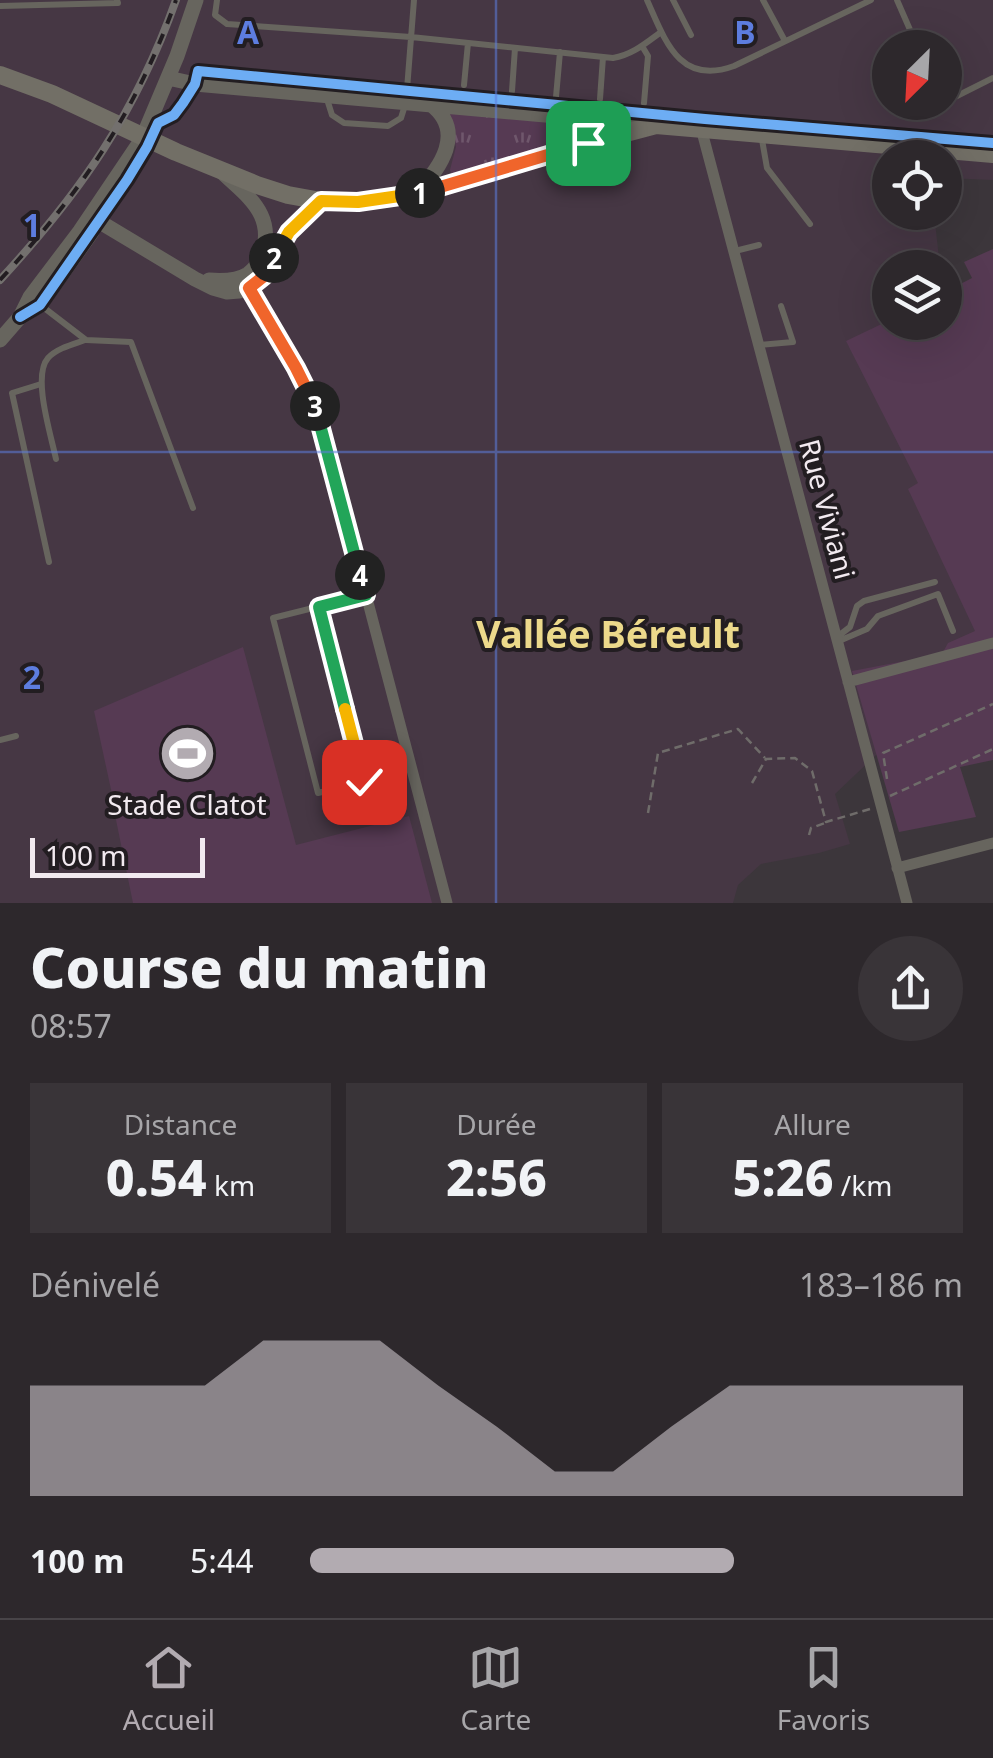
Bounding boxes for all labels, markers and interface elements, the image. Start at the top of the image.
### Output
text: A [237,10,260,53]
text: B [734,10,756,53]
north arrow [872,30,962,120]
map controls [872,30,962,340]
pin [546,101,631,186]
icon: arrive [561,116,616,171]
button: locate [872,140,962,230]
pin: 1 [395,168,445,218]
text: 1 [412,174,428,212]
text: 1 [23,203,41,246]
pin: 2 [249,233,299,283]
text: 2 [266,239,282,277]
button: layers [872,250,962,340]
pin: 3 [290,381,340,431]
text: 3 [307,387,323,425]
street label: Rue Viviani [791,435,865,583]
pin: 4 [335,550,385,600]
text: 4 [352,556,368,594]
district label: Vallée Béreult [476,607,740,659]
text: 2 [23,655,41,698]
sports icon: Stade Clatot [157,723,217,783]
pin [322,740,407,825]
icon: check [337,755,392,810]
place label: Stade Clatot [107,785,267,823]
scale bar [30,833,205,878]
text: 100 m [45,836,127,874]
text: Course du matin [30,929,488,1004]
button: share [858,936,963,1041]
text: 08:57 [30,1004,112,1047]
text: Distance [124,1105,237,1143]
text: Durée [456,1105,537,1143]
text: Allure [774,1105,851,1143]
text: 0.54 [106,1143,207,1211]
text: 2:56 [446,1143,547,1211]
text: 5:26 [733,1143,834,1211]
text: km [207,1166,255,1204]
text: /km [834,1166,892,1204]
text: Dénivelé [30,1263,160,1306]
text: 183–186 m [799,1263,963,1306]
text: 100 m [30,1539,124,1582]
text: 5:44 [190,1539,254,1582]
tab: Accueil [123,1640,215,1738]
tab: Carte [460,1640,531,1738]
tab: Favoris [777,1640,870,1738]

